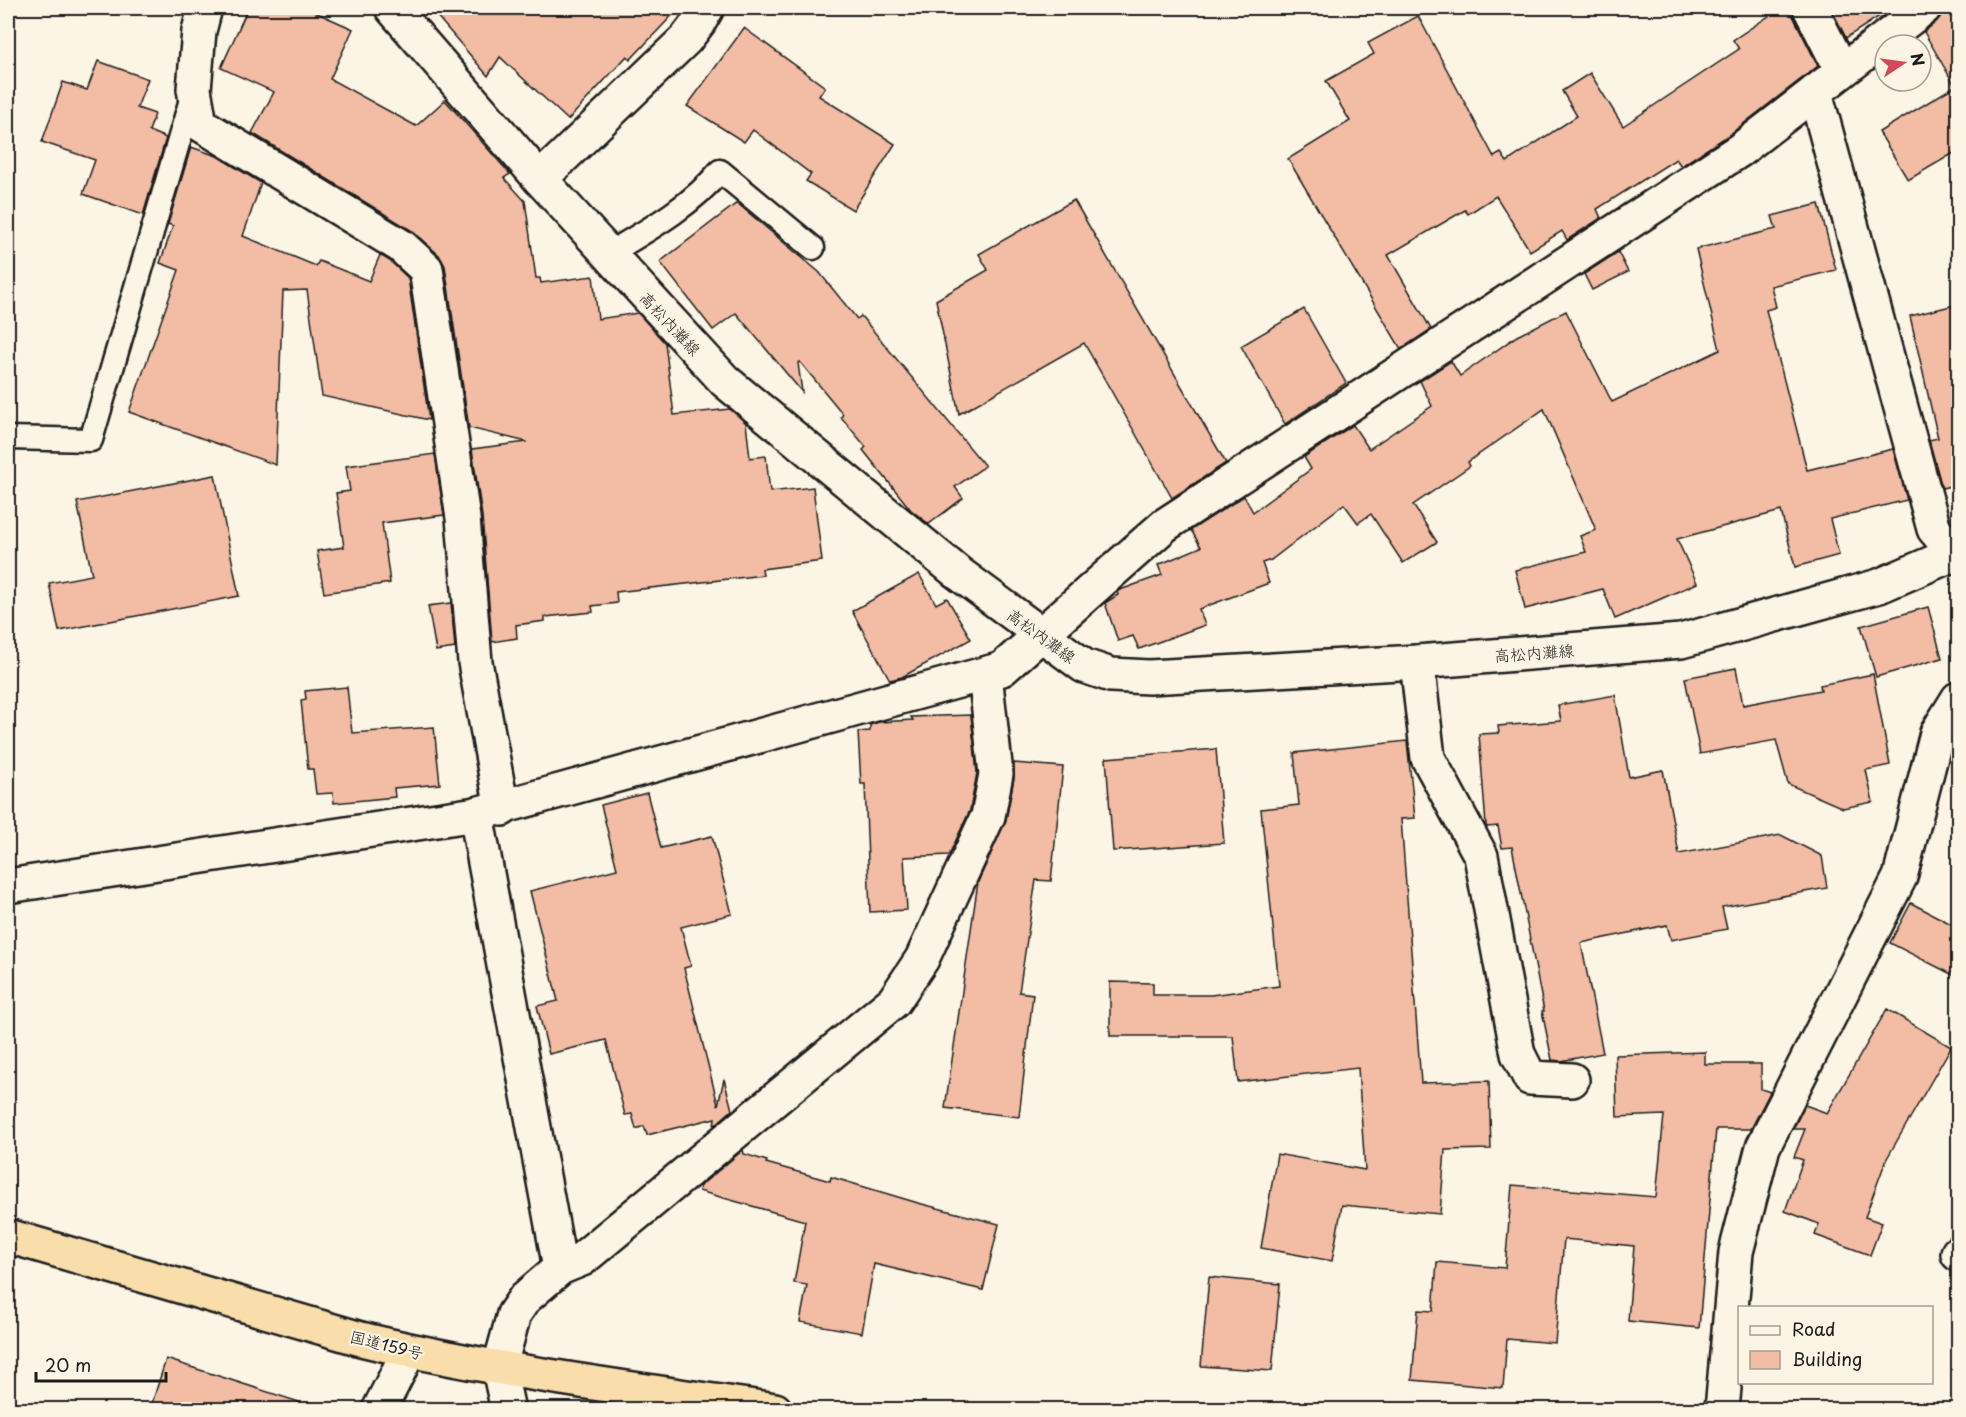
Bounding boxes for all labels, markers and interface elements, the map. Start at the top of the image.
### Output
north arrow [1873,33,1933,93]
text: N [1905,51,1932,68]
street label: 高松内灘線 [635,286,707,360]
street label: 高松内灘線 [1003,602,1081,668]
street label: 高松内灘線 [1493,637,1575,667]
legend [1738,1306,1933,1384]
text: Road [1792,1315,1836,1342]
street label: 国道159号 [348,1323,426,1365]
scale bar [36,1345,166,1383]
text: Building [1792,1345,1862,1372]
text: 20 m [45,1351,91,1378]

